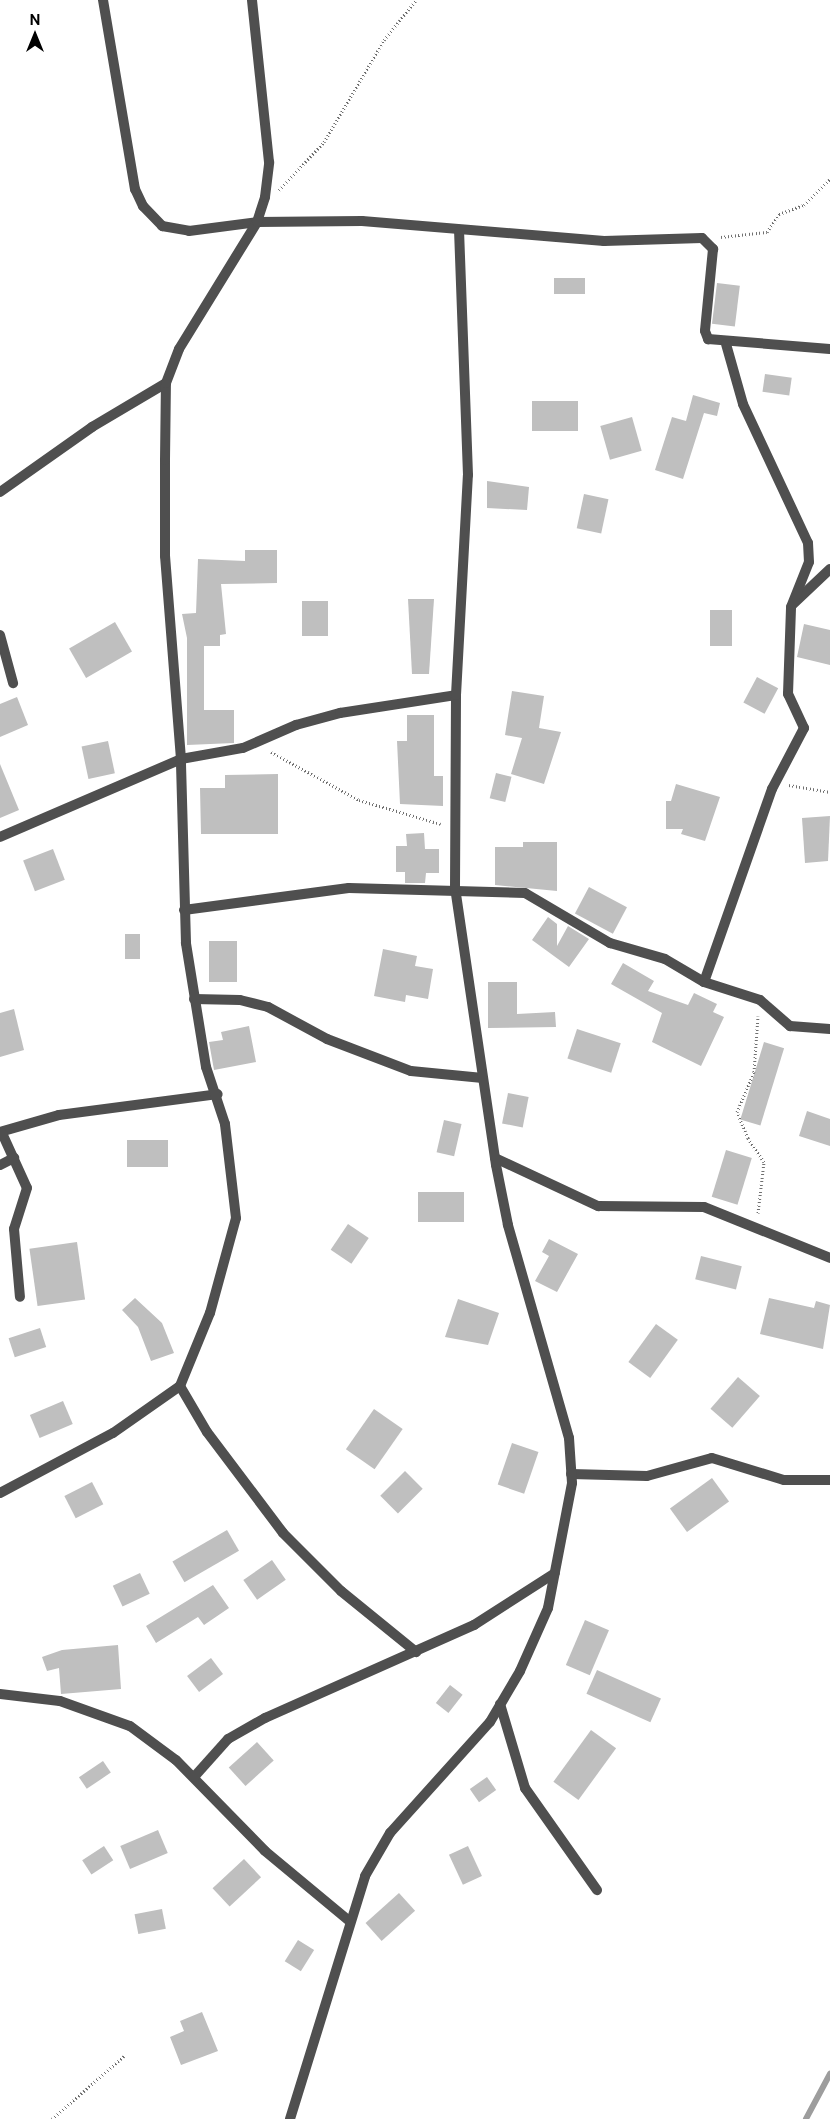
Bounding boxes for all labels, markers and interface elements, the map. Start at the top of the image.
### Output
north arrow [10,10,60,60]
text: N [30,12,40,28]

